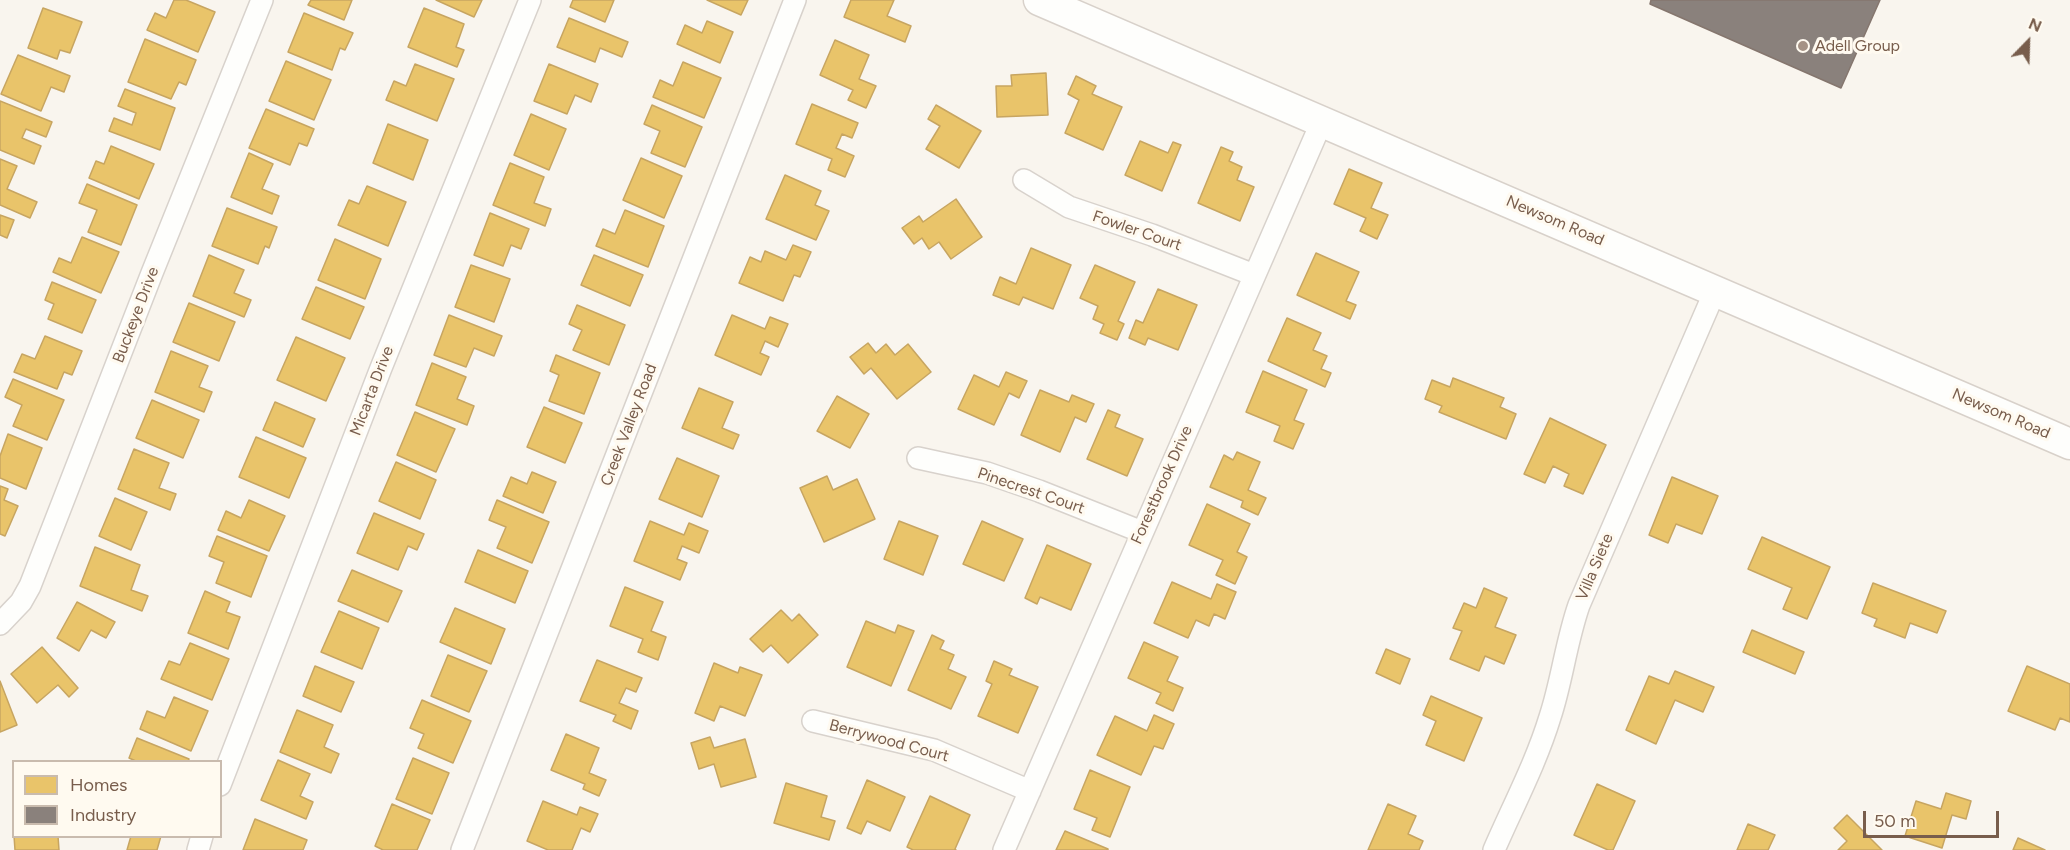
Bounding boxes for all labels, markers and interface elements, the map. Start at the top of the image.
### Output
north arrow [1998,12,2058,72]
text: N [2026,14,2045,36]
place label: Adell Group [1815,36,1900,56]
marker: Adell Group [1796,39,1810,53]
street label: Newsom Road [1503,192,1607,250]
street label: Fowler Court [1090,207,1184,255]
street label: Buckeye Drive [109,264,163,366]
street label: Micarta Drive [346,343,398,439]
street label: Creek Valley Road [597,361,661,489]
street label: Newsom Road [1949,385,2053,443]
street label: Forestbrook Drive [1127,423,1197,547]
street label: Pinecrest Court [975,464,1087,518]
street label: Villa Siete [1572,531,1618,603]
street label: Berrywood Court [827,716,951,766]
legend [12,760,222,838]
text: Homes [70,774,128,796]
scale bar [1866,799,2002,837]
text: Industry [70,804,136,826]
text: 50 m [1874,810,1916,832]

